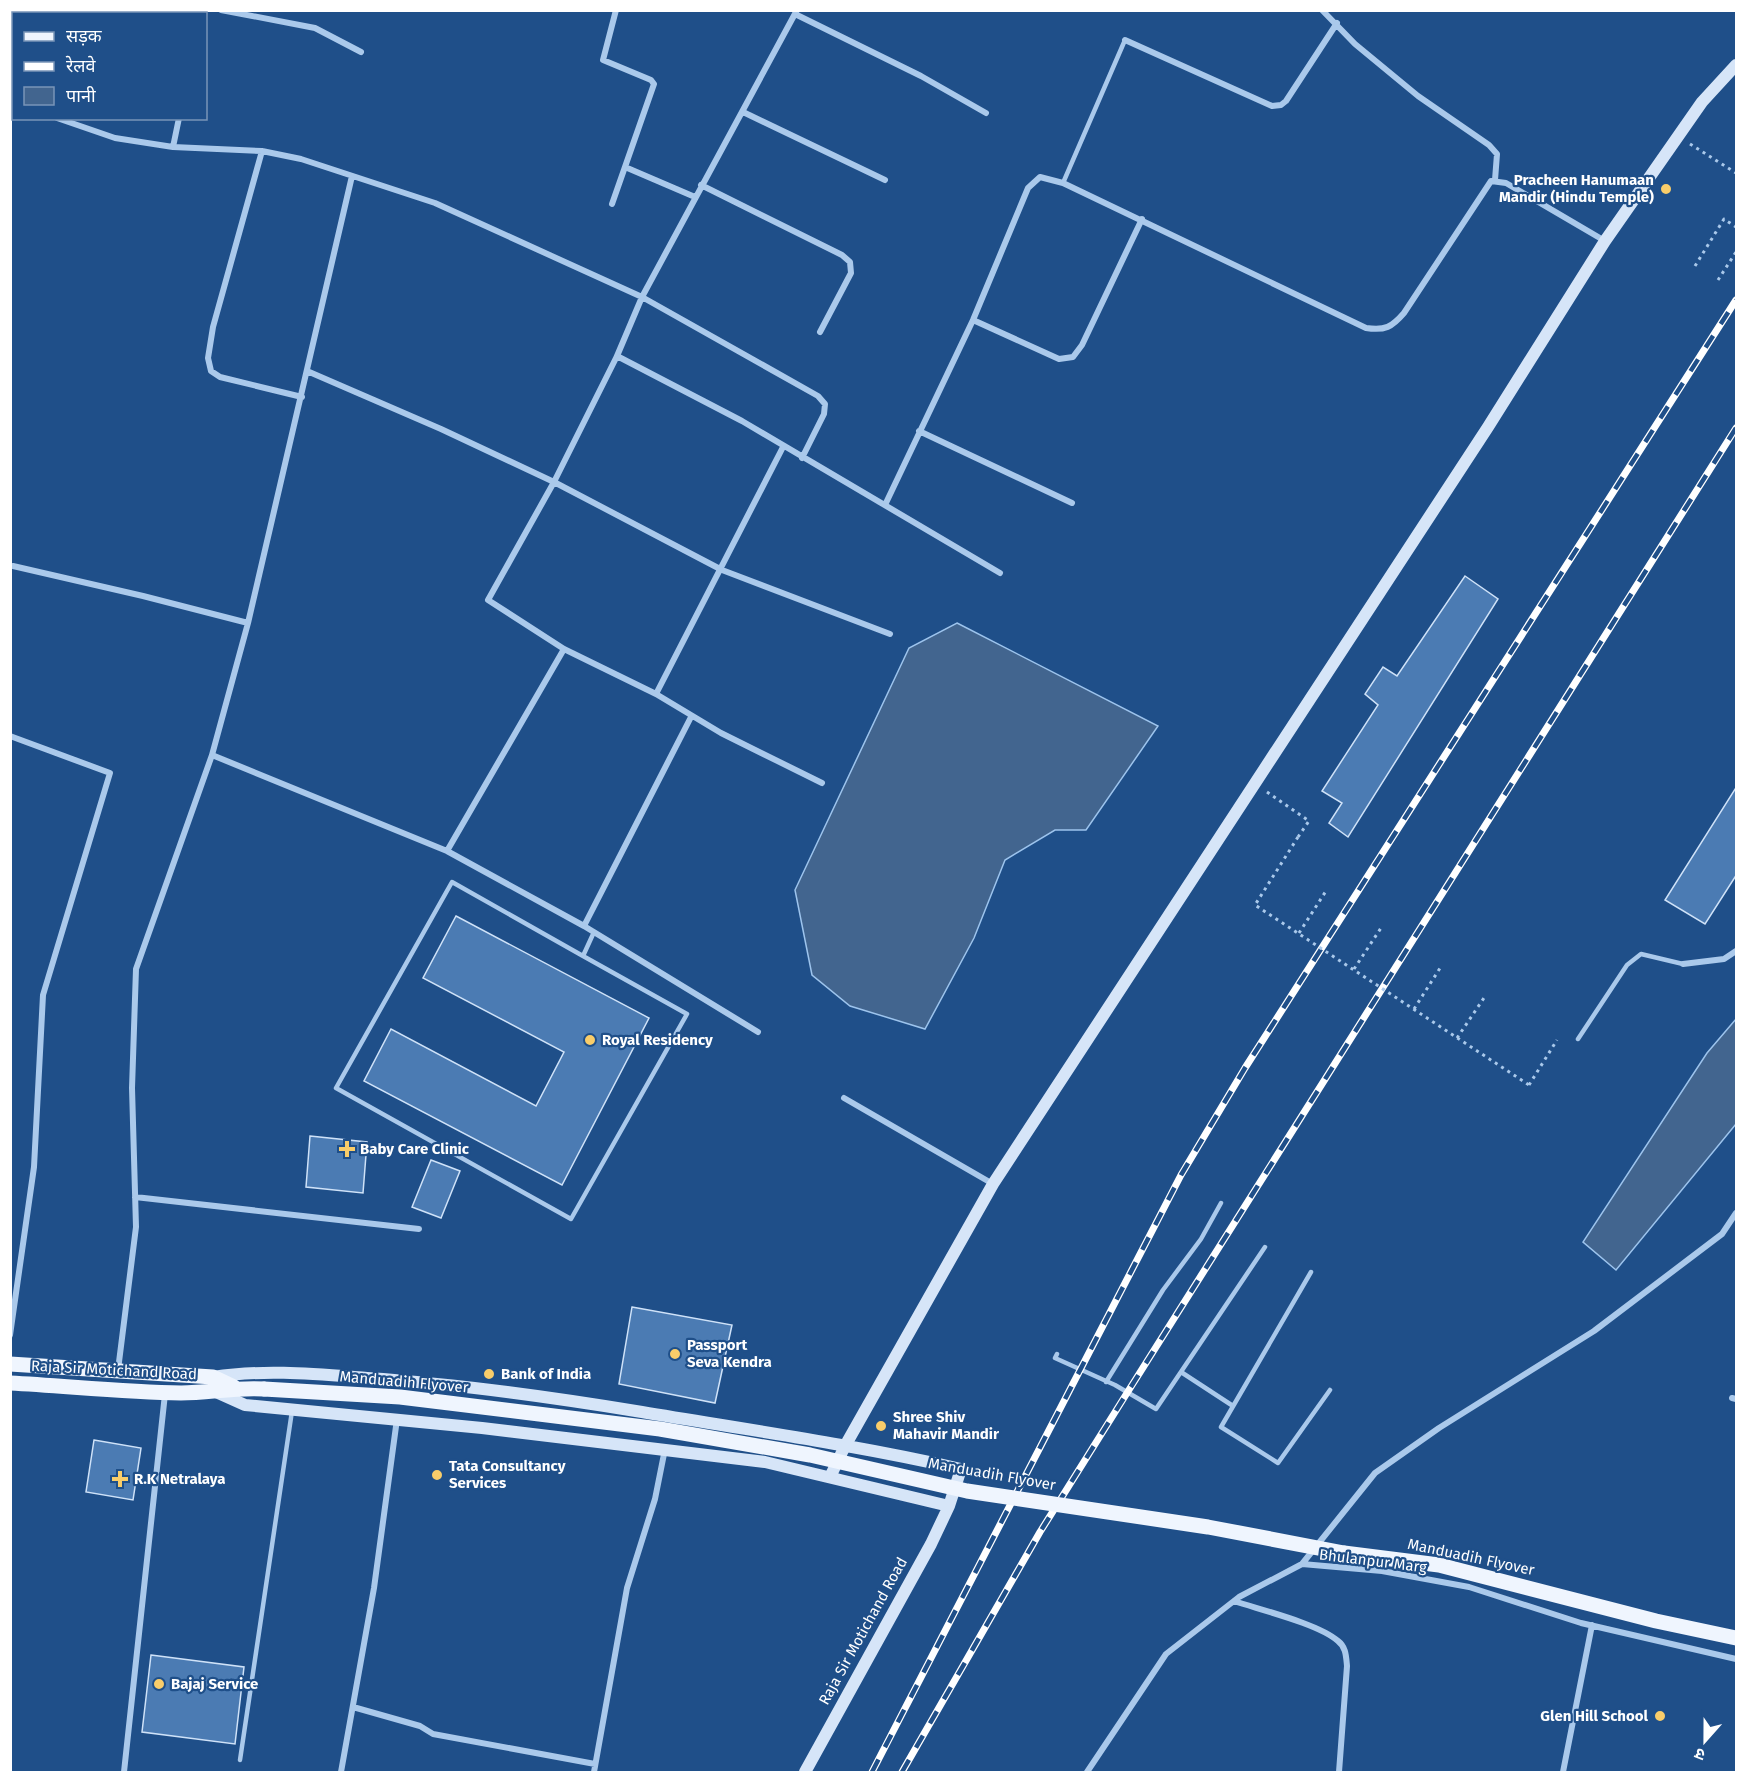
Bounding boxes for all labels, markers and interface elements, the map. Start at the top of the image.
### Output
legend [12,12,207,120]
text: सड़क [66,25,103,47]
text: रेलवे [65,55,97,77]
text: पानी [66,85,96,107]
place label: Pracheen Hanumaan Mandir (Hindu Temple) [1499,171,1654,206]
marker: Pracheen Hanumaan Mandir (Hindu Temple) [1659,182,1673,196]
place label: Royal Residency [602,1031,713,1049]
marker: Royal Residency [583,1033,597,1047]
marker: Baby Care Clinic [338,1140,356,1158]
place label: Baby Care Clinic [360,1140,470,1158]
place label: Passport Seva Kendra [687,1336,772,1371]
marker: Passport Seva Kendra [668,1347,682,1361]
street label: Raja Sir Motichand Road [31,1357,197,1383]
place label: Bank of India [501,1365,591,1383]
street label: Manduadih Flyover [339,1367,469,1397]
marker: Bank of India [482,1367,496,1381]
place label: Shree Shiv Mahavir Mandir [893,1408,1000,1443]
marker: Shree Shiv Mahavir Mandir [874,1419,888,1433]
street label: Manduadih Flyover [927,1454,1057,1494]
place label: Tata Consultancy Services [449,1457,566,1492]
marker: Tata Consultancy Services [430,1468,444,1482]
marker: R.K Netralaya [111,1470,129,1488]
place label: R.K Netralaya [134,1470,226,1488]
street label: Manduadih Flyover [1406,1535,1536,1579]
street label: Bhulanpur Marg [1318,1545,1428,1577]
street label: Raja Sir Motichand Road [815,1554,911,1708]
place label: Bajaj Service [171,1675,258,1693]
marker: Bajaj Service [152,1677,166,1691]
place label: Glen Hill School [1540,1707,1649,1725]
marker: Glen Hill School [1653,1709,1667,1723]
north arrow [1675,1711,1735,1771]
text: उ [1691,1744,1708,1765]

